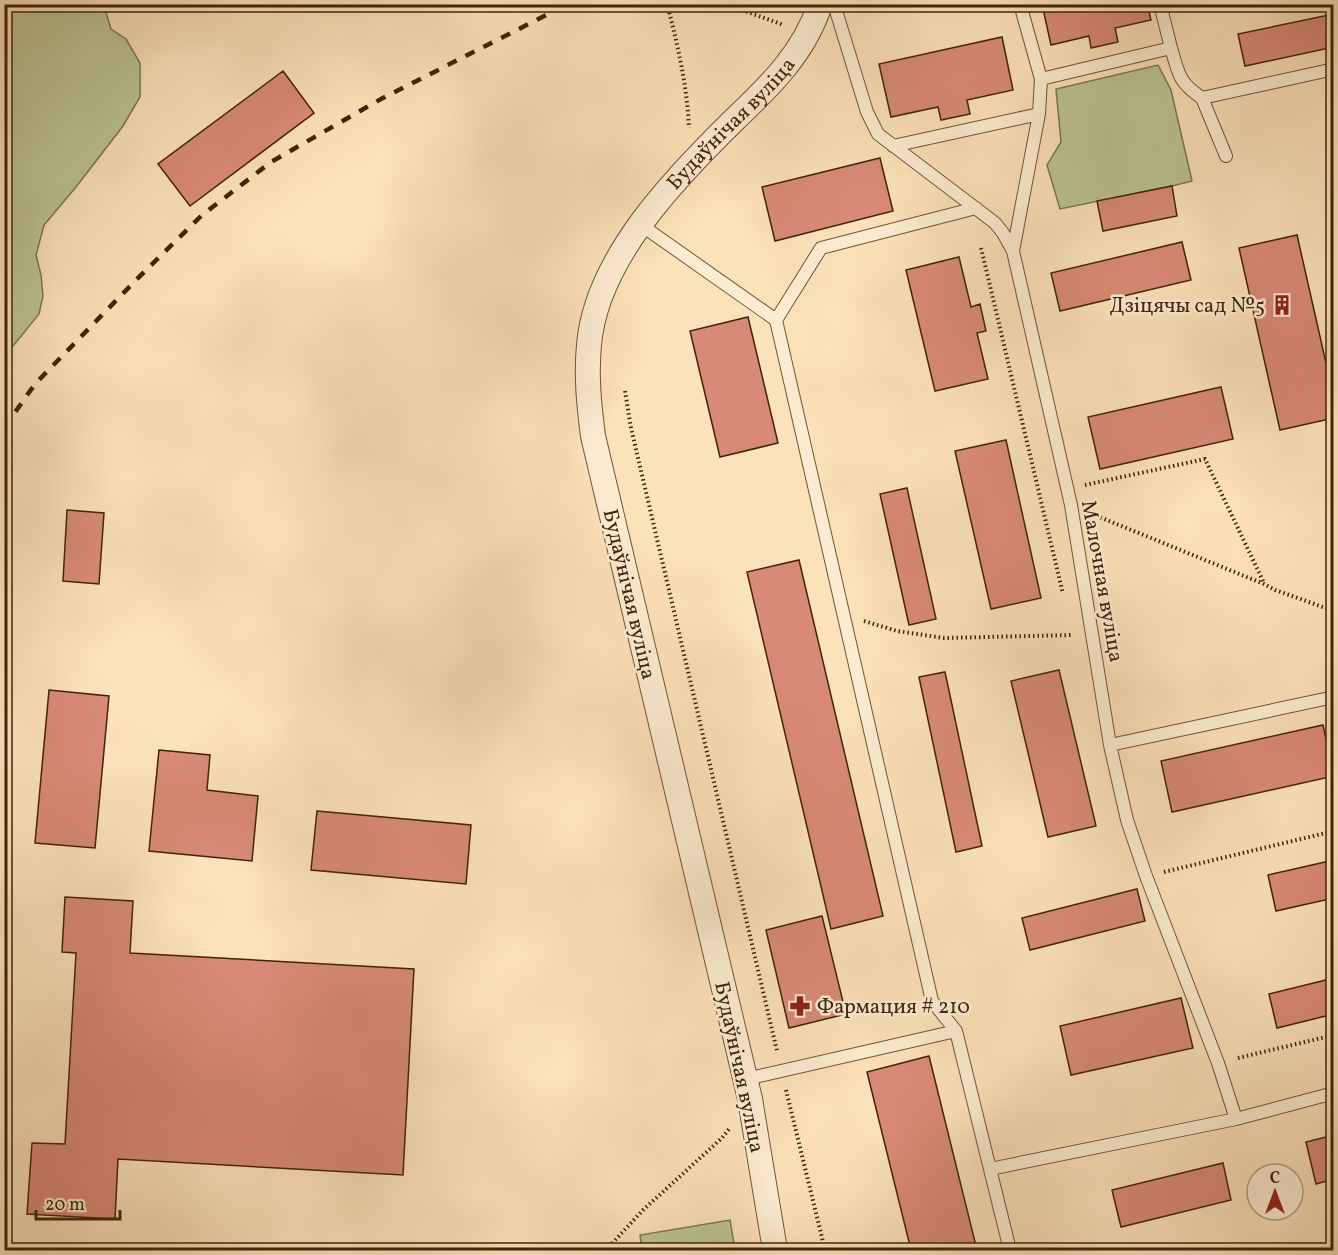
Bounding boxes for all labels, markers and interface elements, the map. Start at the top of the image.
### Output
street label: Будаўнічая вуліца [661,52,803,197]
place label: Дзіцячы сад №5 [1110,292,1265,321]
building icon: Дзіцячы сад №5 [1270,293,1294,317]
street label: Малочная вуліца [1073,498,1130,665]
street label: Будаўнічая вуліца [595,506,662,683]
street label: Будаўнічая вуліца [706,979,771,1156]
place label: Фармация # 210 [817,993,970,1022]
pharmacy icon: Фармация # 210 [788,994,812,1018]
north arrow [1245,1162,1305,1222]
text: С [1270,1168,1280,1190]
scale bar [36,1183,120,1221]
text: 20 m [45,1193,85,1218]

